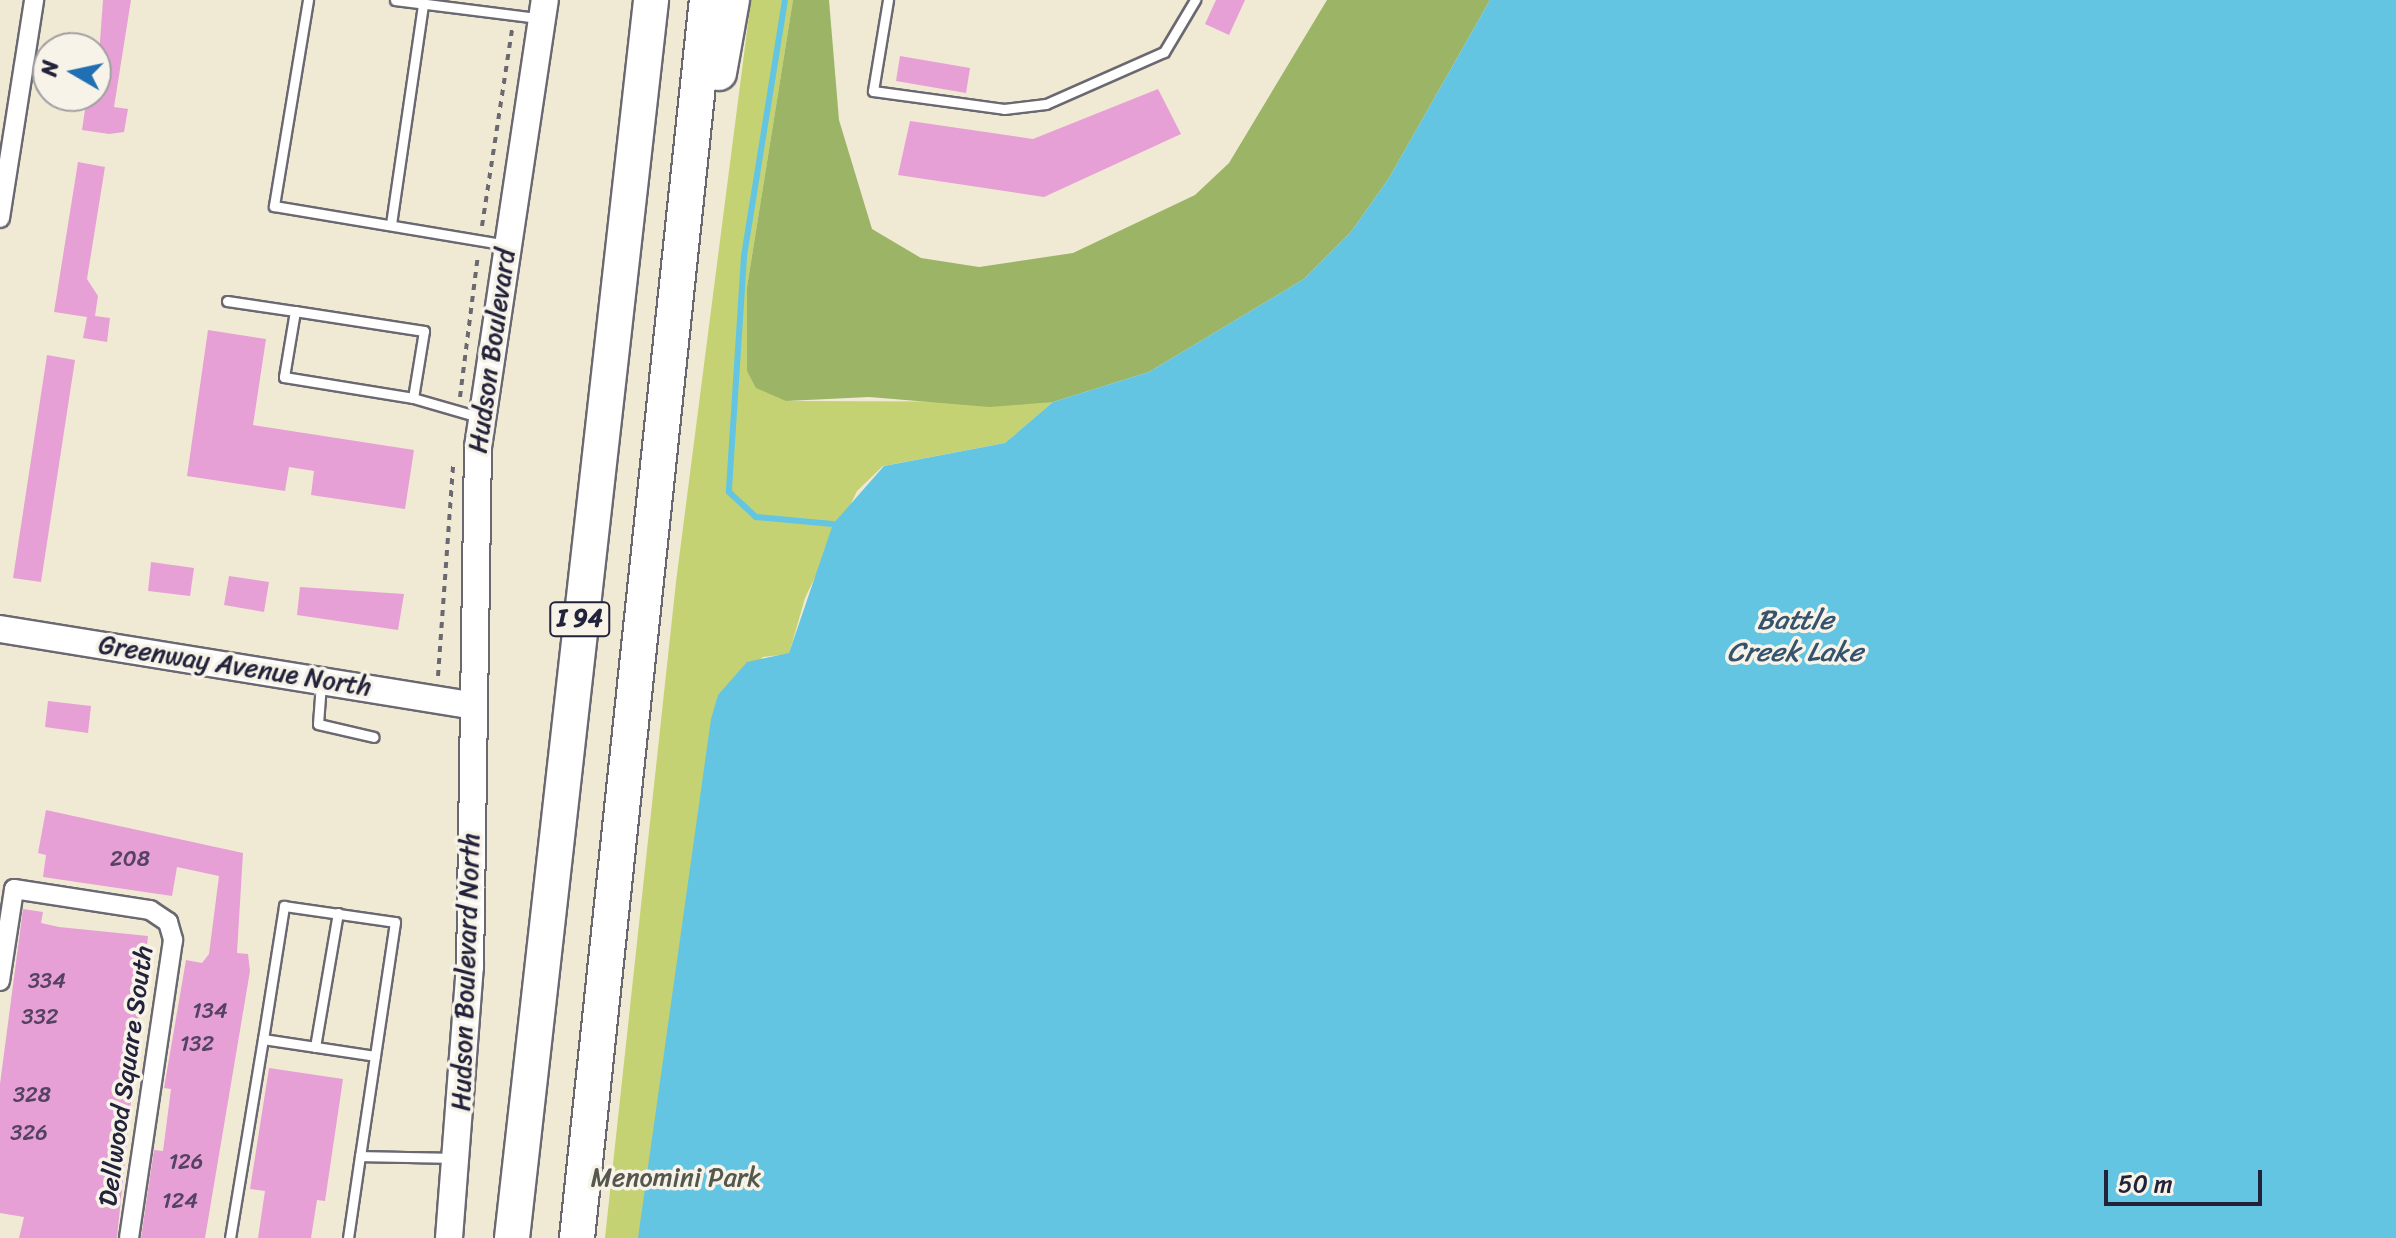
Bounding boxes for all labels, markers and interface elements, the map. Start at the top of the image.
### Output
north arrow [32,32,112,112]
text: N [29,58,70,79]
street label: Hudson Boulevard [462,247,522,455]
road number: I 94 [548,599,612,639]
water label: Battle Creek Lake [1727,603,1863,669]
street label: Greenway Avenue North [97,629,373,703]
street label: Hudson Boulevard North [446,832,486,1112]
house number: 208 [110,846,150,872]
street label: Dellwood Square South [92,944,160,1208]
house number: 334 [28,968,66,994]
house number: 134 [192,998,228,1024]
house number: 332 [22,1004,58,1030]
house number: 132 [180,1031,214,1057]
house number: 328 [13,1082,51,1108]
house number: 326 [10,1120,48,1146]
house number: 126 [169,1149,203,1175]
scale bar [2108,1154,2266,1204]
park label: Menomini Park [591,1162,761,1194]
text: 50 m [2118,1163,2173,1205]
house number: 124 [162,1188,198,1214]

